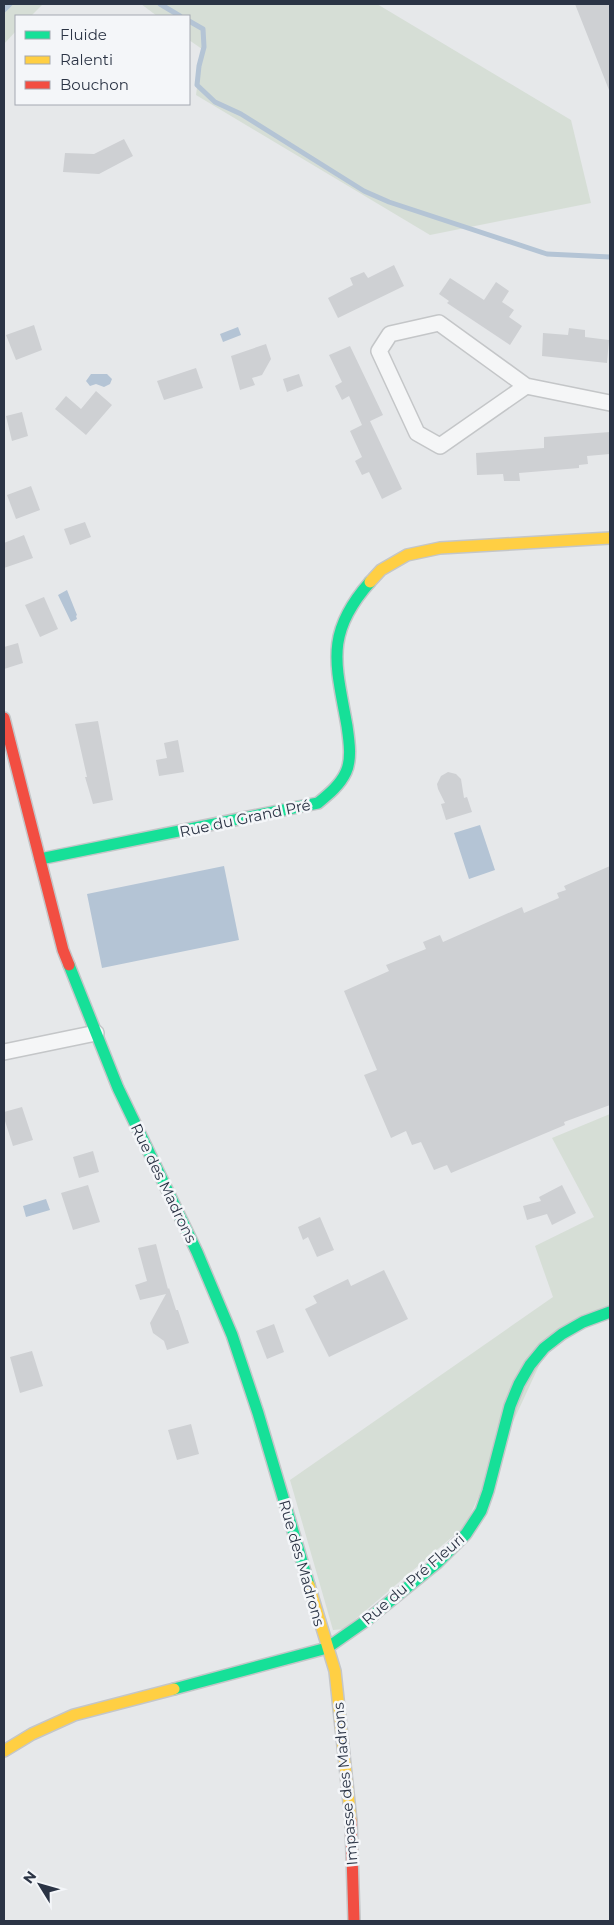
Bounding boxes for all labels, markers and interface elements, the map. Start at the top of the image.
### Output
legend [15,15,190,105]
text: Fluide [60,25,107,44]
text: Ralenti [60,50,113,69]
text: Bouchon [60,75,129,94]
street label: Rue du Grand Pré [178,795,312,841]
street label: Rue des Madrons [127,1120,201,1246]
street label: Rue des Madrons [275,1498,329,1628]
street label: Rue du Pré Fleuri [358,1529,468,1629]
street label: Impasse des Madrons [328,1702,362,1866]
north arrow [15,1860,65,1910]
text: N [19,1867,40,1887]

